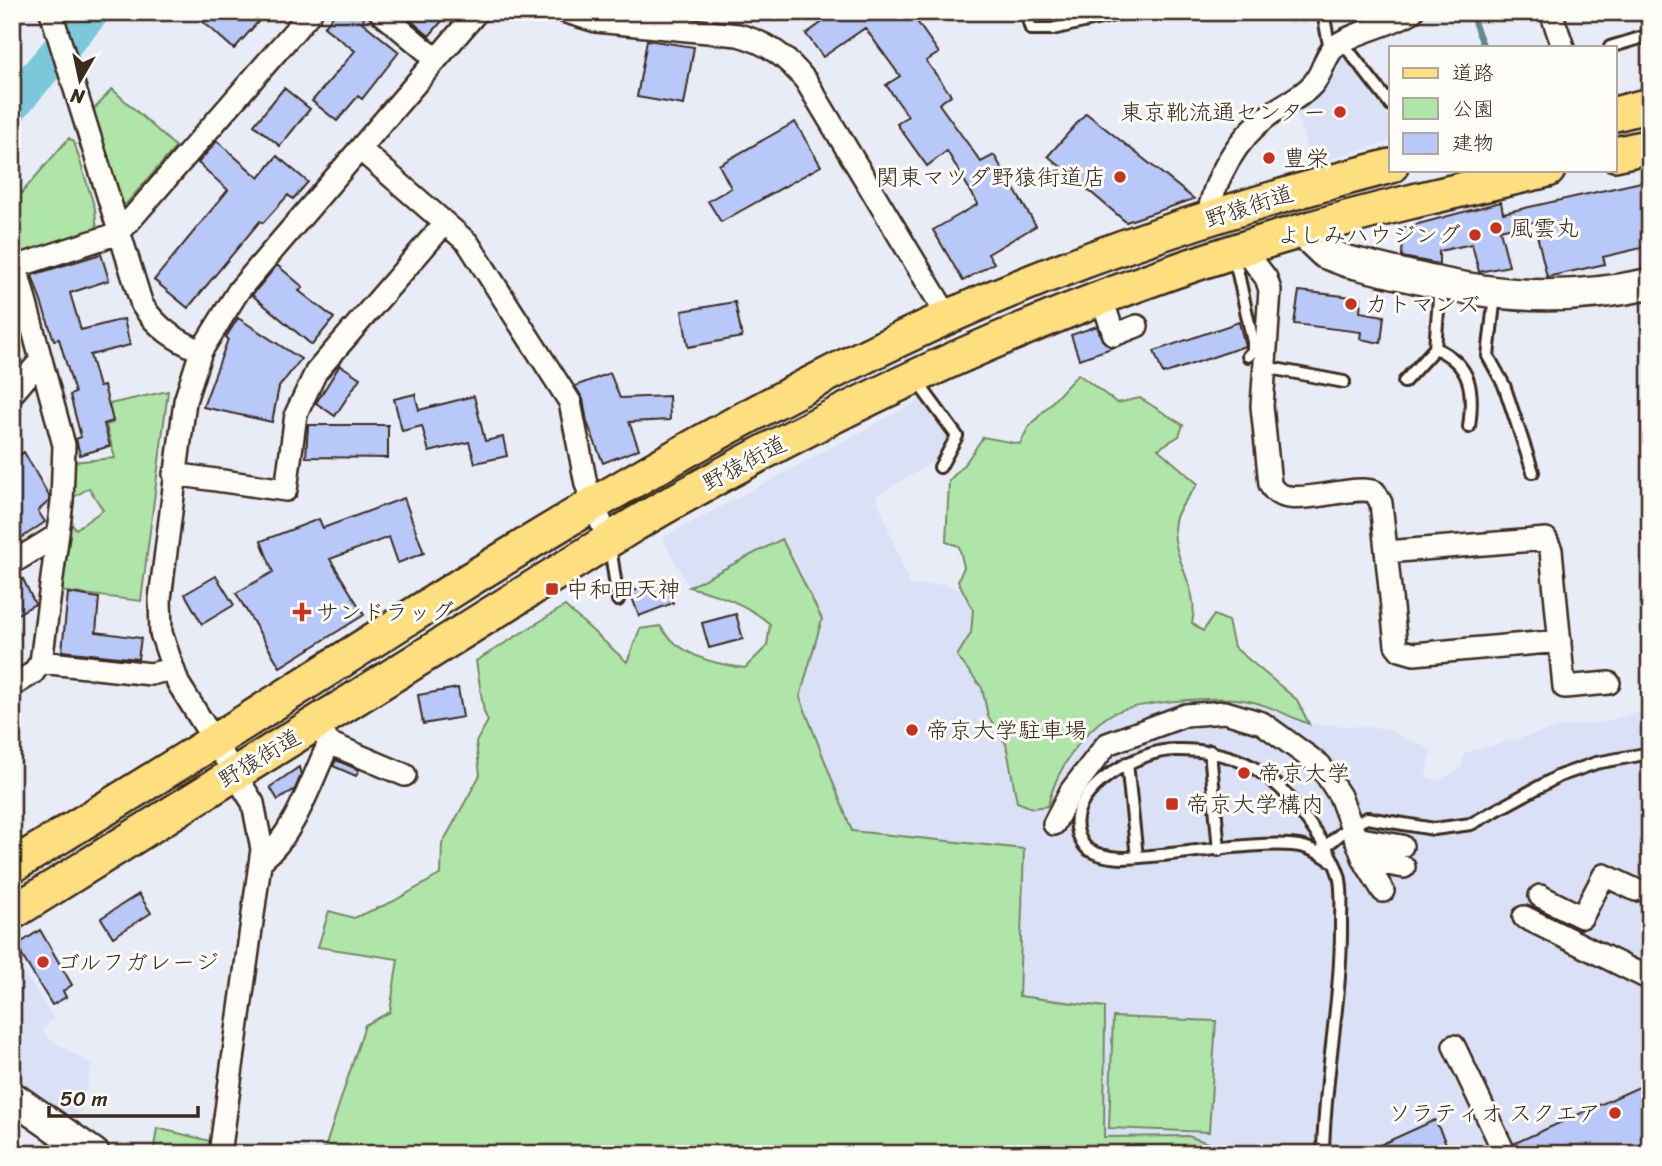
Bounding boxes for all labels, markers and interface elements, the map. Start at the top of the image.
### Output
north arrow [46,46,116,116]
legend [1389,46,1616,172]
text: 道路 [1452,54,1494,92]
text: N [68,79,87,114]
text: 公園 [1452,90,1494,128]
place label: 東京靴流通センター [1120,92,1326,133]
marker: 東京靴流通センター [1332,104,1348,120]
text: 建物 [1452,124,1494,162]
place label: 豊栄 [1283,138,1329,179]
marker: 豊栄 [1261,150,1277,166]
place label: 関東マツダ野猿街道店 [876,157,1106,198]
marker: 関東マツダ野猿街道店 [1112,169,1128,185]
street label: 野猿街道 [1199,173,1299,240]
place label: 風雲丸 [1510,208,1579,249]
place label: よしみハウジング [1277,215,1461,256]
marker: 風雲丸 [1488,220,1504,236]
marker: よしみハウジング [1467,227,1483,243]
place label: カトマンズ [1365,284,1480,325]
marker: カトマンズ [1343,296,1359,312]
street label: 野猿街道 [694,424,794,503]
place label: 中和田天神 [566,569,681,610]
marker: 中和田天神 [544,581,560,597]
place label: サンドラッグ [316,592,454,633]
marker: サンドラッグ [294,604,310,620]
place label: 帝京大学駐車場 [926,710,1087,751]
street label: 野猿街道 [209,717,309,800]
marker: 帝京大学駐車場 [904,722,920,738]
place label: 帝京大学 [1258,753,1350,794]
marker: 帝京大学 [1236,765,1252,781]
place label: 帝京大学構内 [1186,784,1324,825]
marker: 帝京大学構内 [1164,796,1180,812]
place label: ゴルフガレージ [57,942,218,983]
marker: ゴルフガレージ [35,954,51,970]
scale bar [49,1075,198,1119]
text: 50 m [60,1080,108,1118]
place label: ソラティオ スクエア [1388,1093,1601,1134]
marker: ソラティオ スクエア [1607,1105,1623,1121]

